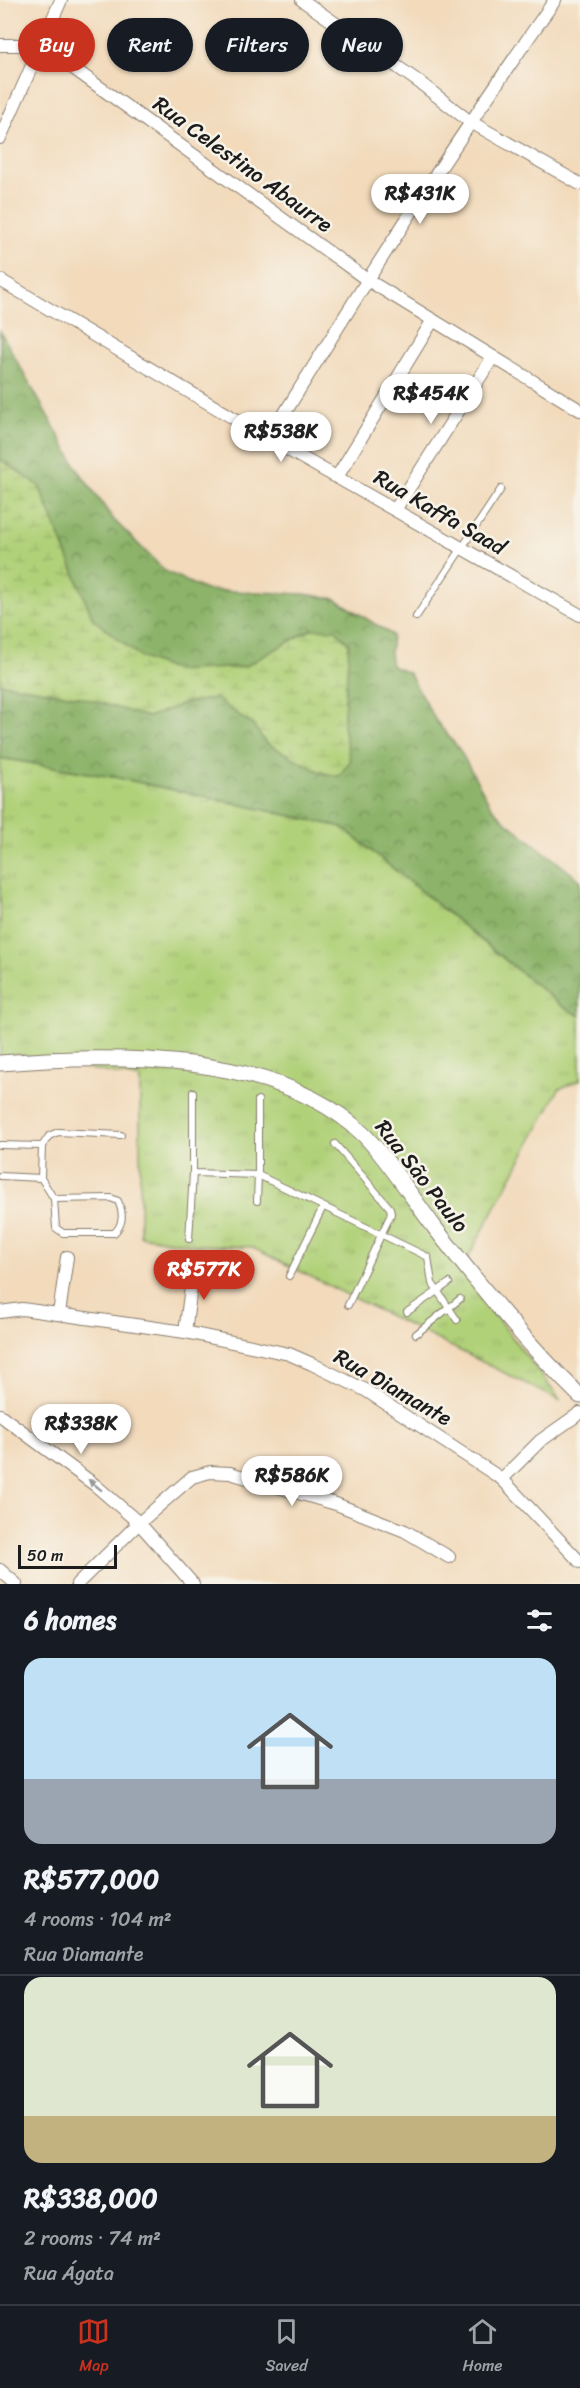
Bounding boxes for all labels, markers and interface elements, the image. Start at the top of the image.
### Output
chip: Buy [18,18,95,72]
chip: Rent [107,18,193,72]
chip: Filters [205,18,309,72]
chip: New [321,18,403,72]
street label: Rua Celestino Abaurre [145,85,342,243]
pin: R$431K [371,174,469,225]
text: R$431K [385,176,455,211]
pin: R$454K [382,374,480,425]
text: R$454K [394,376,468,411]
pin: R$538K [232,412,330,463]
text: R$538K [244,414,318,449]
street label: Rua Kaffa Saad [366,458,515,567]
street label: Rua São Paulo [365,1110,479,1242]
pin: R$577K [155,1250,253,1301]
text: R$577K [168,1252,240,1287]
street label: Rua Diamante [326,1337,460,1437]
pin: R$338K [32,1404,130,1455]
text: R$338K [45,1406,117,1441]
pin: R$586K [243,1456,341,1507]
text: R$586K [255,1458,329,1493]
one-way arrow [88,1479,103,1492]
text: 50 m [27,1541,63,1570]
scale bar [18,1542,117,1570]
text: 6 homes [24,1597,116,1643]
icon: filters [523,1604,556,1637]
icon: home [236,1697,344,1805]
text: R$577,000 [24,1856,159,1902]
text: 4 rooms · 104 m² [24,1902,172,1937]
text: Rua Diamante [24,1937,144,1972]
icon: home [236,2016,344,2124]
text: R$338,000 [24,2175,158,2221]
text: 2 rooms · 74 m² [24,2221,161,2256]
text: Rua Ágata [24,2256,114,2291]
tab: Map [77,2315,110,2380]
tab: Saved [265,2315,308,2380]
tab: Home [463,2315,503,2380]

